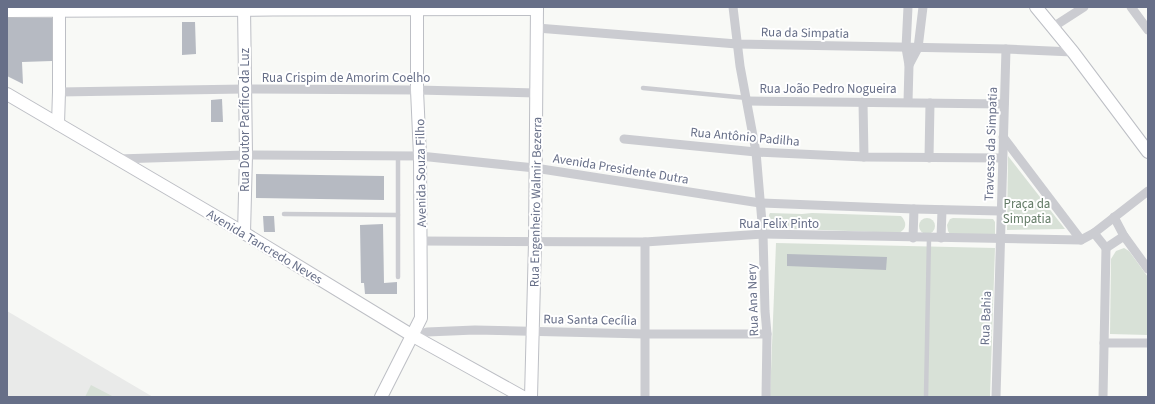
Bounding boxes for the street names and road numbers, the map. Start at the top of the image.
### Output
street label: Rua da Simpatia [761,23,849,43]
street label: Rua Doutor Pacífico da Luz [236,48,254,192]
street label: Rua Crispim de Amorim Coelho [262,69,430,87]
street label: Rua João Pedro Nogueira [759,80,897,98]
street label: Travessa da Simpatia [980,87,1002,202]
street label: Rua Engenheiro Walmir Bezerra [526,117,546,287]
street label: Avenida Souza Filho [411,119,431,227]
street label: Rua Antônio Padilha [689,123,800,151]
street label: Avenida Presidente Dutra [552,149,690,189]
street label: Avenida Tancredo Neves [203,205,326,289]
street label: Rua Felix Pinto [739,215,819,233]
street label: Rua Ana Nery [743,263,763,337]
street label: Rua Bahia [976,290,996,346]
street label: Rua Santa Cecília [543,310,637,330]

